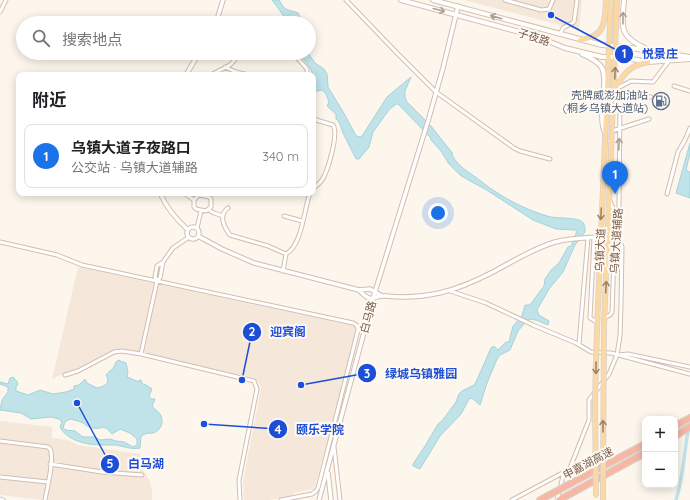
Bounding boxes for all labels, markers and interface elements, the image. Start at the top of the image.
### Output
one-way arrow [432,7,445,14]
one-way arrow [619,12,627,25]
one-way arrow [490,13,503,20]
search box [16,16,316,60]
street label: 子夜路 [516,25,552,49]
icon: search [30,27,52,49]
text: 搜索地点 [62,30,122,49]
callout: 悦景庄 [614,42,686,66]
text: 1 [622,46,626,61]
text: 悦景庄 [642,46,678,61]
one-way arrow [611,67,618,80]
place label: 壳牌威澎加油站 (桐乡乌镇大道站) [563,88,648,115]
text: 附近 [32,89,66,110]
fuel station icon: 壳牌威澎加油站 (桐乡乌镇大道站) [651,91,671,111]
text: 乌镇大道子夜路口 [71,138,191,157]
one-way arrow [615,138,623,151]
text: 1 [43,148,49,164]
text: 340 m [262,148,299,164]
text: 公交站 · 乌镇大道辅路 [71,159,198,175]
pin: 1 [602,161,628,194]
your location [428,203,448,223]
one-way arrow [598,207,605,220]
street label: 乌镇大道辅路 [607,208,625,274]
street label: 乌镇大道 [592,228,608,272]
one-way arrow [602,281,610,294]
street label: 白马路 [357,299,379,335]
callout: 迎宾阁 [242,320,314,344]
text: 2 [249,324,256,339]
text: 迎宾阁 [270,324,306,339]
callout: 绿城乌镇雅园 [357,361,465,385]
one-way arrow [592,361,600,374]
text: 3 [364,366,370,381]
text: 绿城乌镇雅园 [385,366,457,381]
map controls [642,416,678,488]
button: + [642,416,678,452]
callout: 颐乐学院 [268,417,352,441]
one-way arrow [599,420,607,433]
text: 4 [274,422,282,437]
text: 颐乐学院 [296,422,344,437]
street label: 申嘉湖高速 [560,444,616,482]
callout: 白马湖 [100,452,172,476]
button: − [642,452,678,488]
text: 5 [107,456,114,471]
text: 白马湖 [128,456,164,471]

